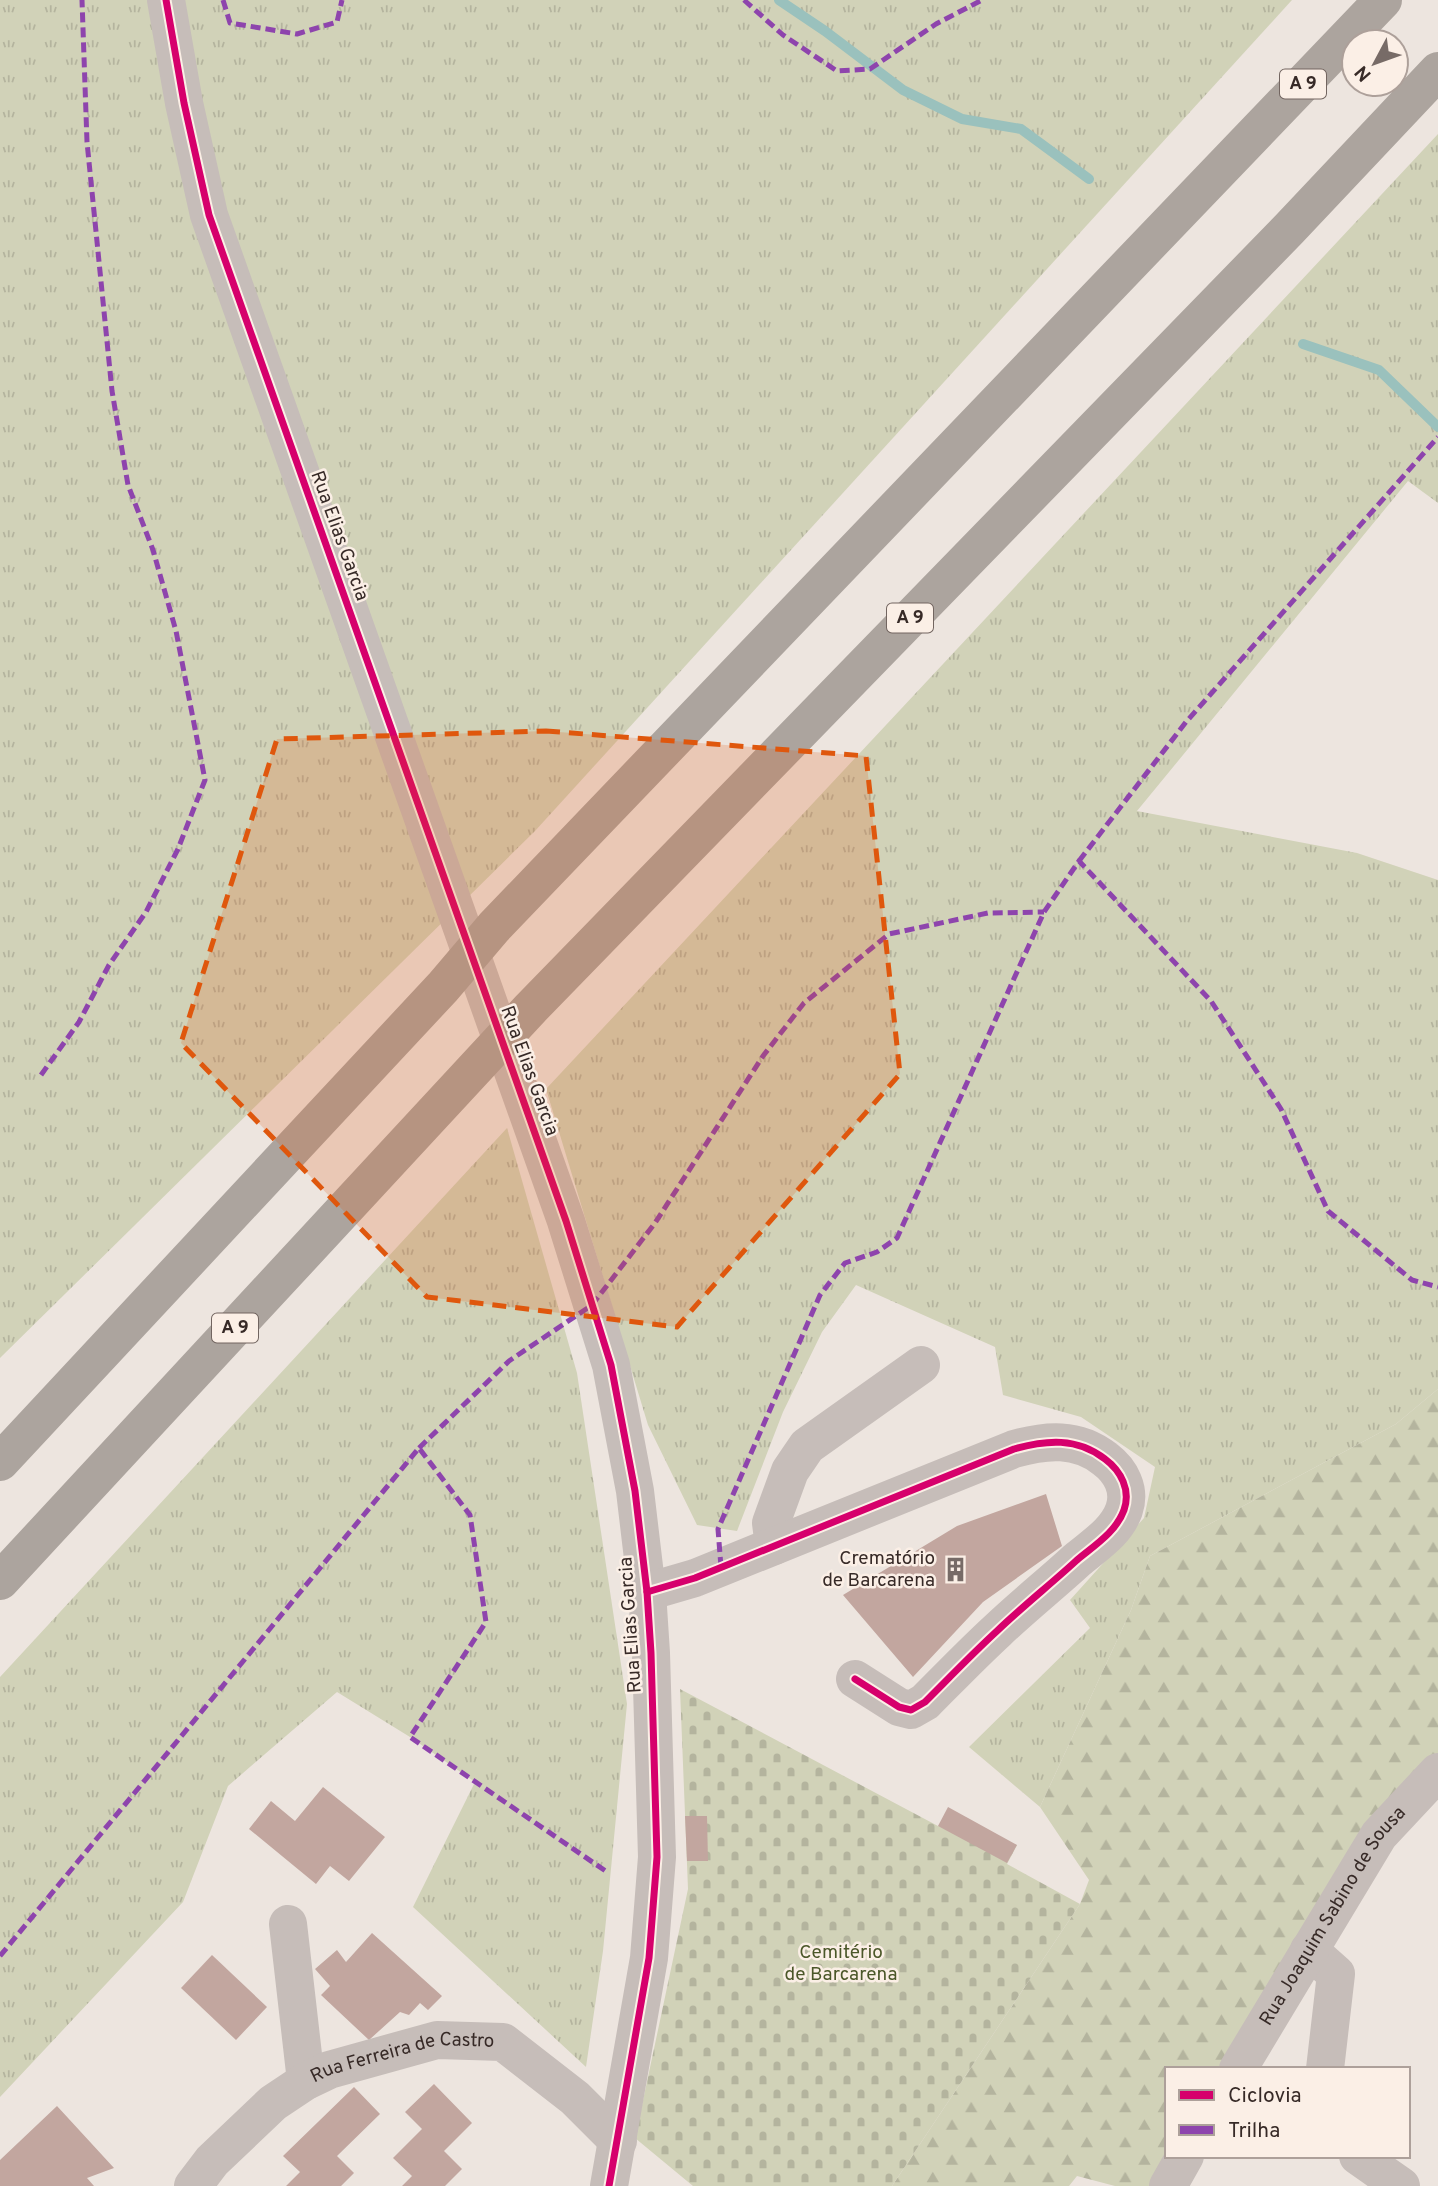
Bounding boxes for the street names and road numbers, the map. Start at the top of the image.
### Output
road number: A 9 [1280,70,1326,98]
street label: Rua Elias Garcia [304,468,374,604]
road number: A 9 [887,604,933,632]
street label: Rua Elias Garcia [494,1003,564,1139]
road number: A 9 [212,1314,258,1343]
street label: Rua Elias Garcia [614,1556,648,1694]
street label: Rua Joaquim Sabino de Sousa [1255,1802,1411,2030]
street label: Rua Ferreira de Castro [307,2028,495,2089]

